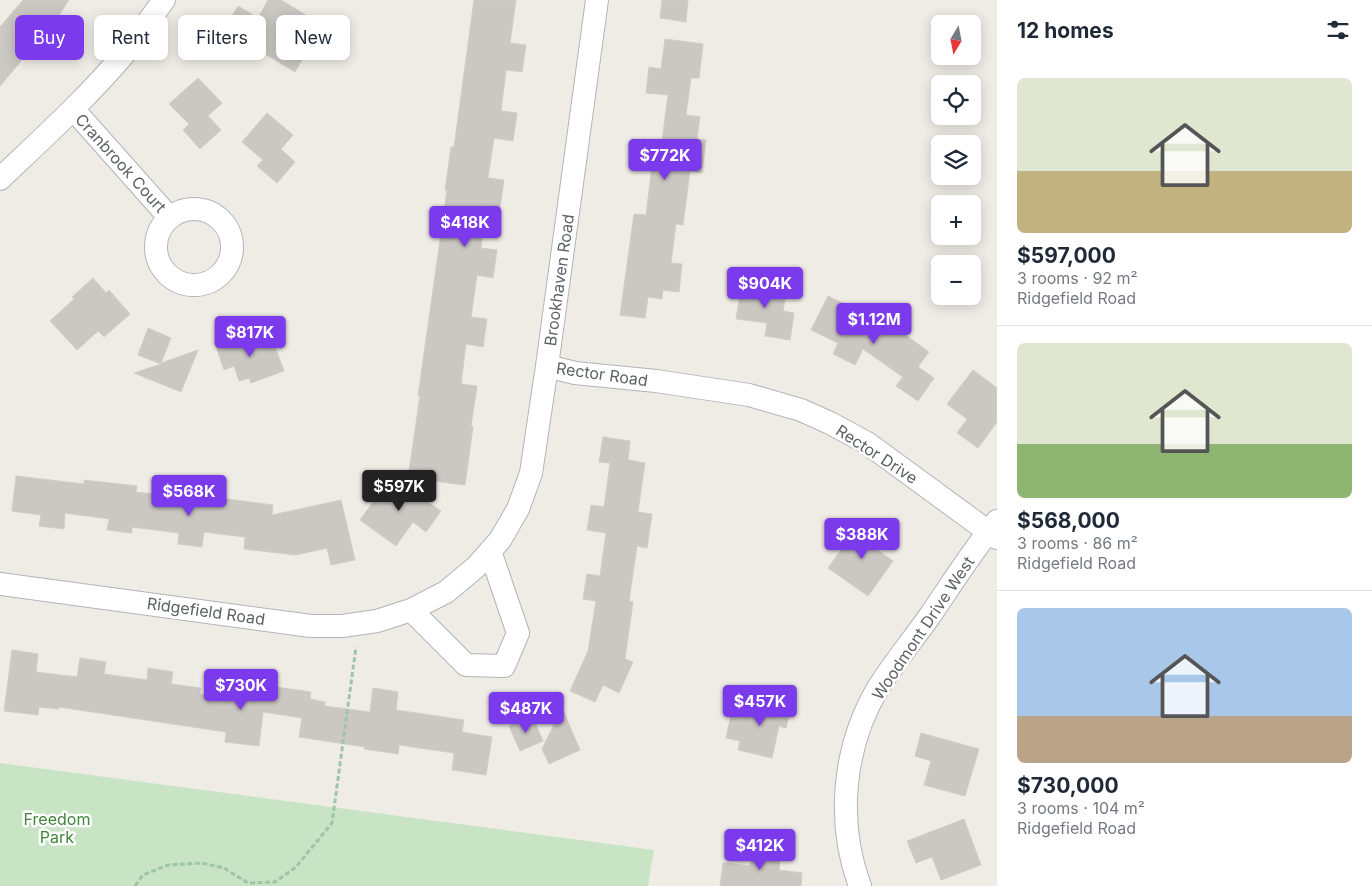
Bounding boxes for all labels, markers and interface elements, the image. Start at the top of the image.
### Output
chip: Buy [15,15,84,60]
chip: Rent [94,15,168,60]
chip: Filters [178,15,266,60]
chip: New [276,15,350,60]
north arrow [931,15,981,65]
map controls [931,15,981,305]
icon: filters [1324,16,1352,44]
text: 12 homes [1017,18,1114,43]
button: locate [931,75,981,125]
street label: Cranbrook Court [71,109,171,217]
icon: home [1140,110,1230,200]
button: layers [931,135,981,185]
pin: $772K [630,138,700,181]
text: $772K [640,145,690,165]
button: + [931,195,981,245]
pin: $418K [430,206,500,248]
text: $418K [440,212,490,232]
street label: Brookhaven Road [540,213,578,347]
text: $597,000 [1017,243,1116,268]
button: − [931,255,981,305]
pin: $904K [730,266,800,309]
text: 3 rooms · 92 m² [1017,268,1138,288]
text: $904K [738,273,792,293]
text: Ridgefield Road [1017,288,1136,308]
pin: $1.12M [833,302,915,345]
text: $1.12M [847,309,901,329]
pin: $817K [215,316,285,358]
text: $817K [226,322,274,342]
street label: Rector Road [555,358,649,390]
icon: home [1140,376,1230,466]
street label: Rector Drive [832,420,922,488]
pin: $597K [364,470,434,512]
pin: $568K [154,474,224,517]
text: $597K [373,476,425,496]
text: $568K [162,481,216,501]
text: $568,000 [1017,508,1120,533]
pin: $388K [827,518,897,560]
text: $388K [835,524,889,544]
text: 3 rooms · 86 m² [1017,533,1138,553]
street label: Woodmont Drive West [867,552,979,704]
text: Ridgefield Road [1017,553,1136,573]
street label: Ridgefield Road [146,593,266,629]
icon: home [1140,641,1230,731]
pin: $730K [206,668,276,711]
text: $730K [215,675,267,695]
pin: $457K [725,684,795,727]
text: $457K [734,691,786,711]
pin: $487K [491,692,561,734]
text: $487K [500,698,552,718]
text: $730,000 [1017,773,1119,798]
text: 3 rooms · 104 m² [1017,798,1145,818]
park label: Freedom Park [24,809,90,847]
text: Ridgefield Road [1017,818,1136,838]
pin: $412K [725,828,795,871]
text: $412K [735,835,785,855]

